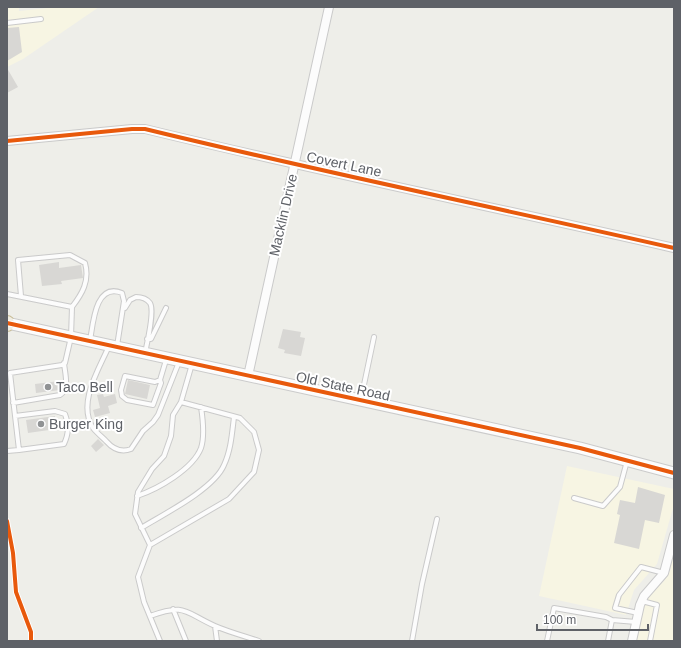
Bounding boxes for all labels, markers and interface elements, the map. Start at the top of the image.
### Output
street label: Covert Lane [305,148,383,180]
street label: Macklin Drive [266,172,300,258]
street label: Old State Road [295,368,391,404]
place label: Taco Bell [56,379,113,395]
marker: Taco Bell [43,382,53,392]
place label: Burger King [49,416,123,432]
marker: Burger King [36,419,46,429]
scale bar [537,606,648,632]
text: 100 m [543,613,576,627]

